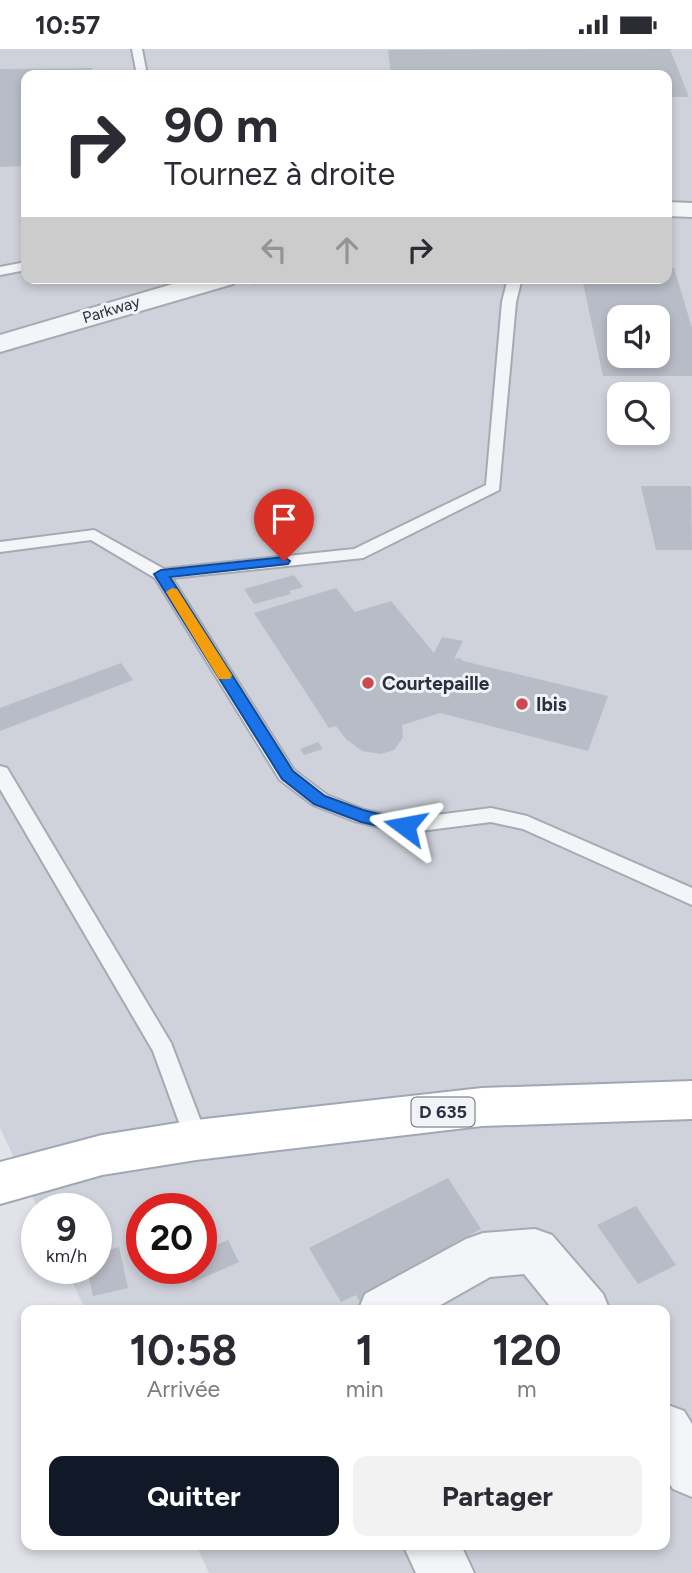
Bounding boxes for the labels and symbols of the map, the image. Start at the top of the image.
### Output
street label: Parkway [80,292,143,327]
pin [254,489,314,561]
place label: Courtepaille [382,672,490,695]
marker: Courtepaille [360,675,376,691]
place label: Ibis [536,693,567,716]
marker: Ibis [514,696,530,712]
position arrow [368,789,442,863]
road number: D 635 [412,1097,474,1127]
speed limit sign: 20 [126,1193,217,1284]

